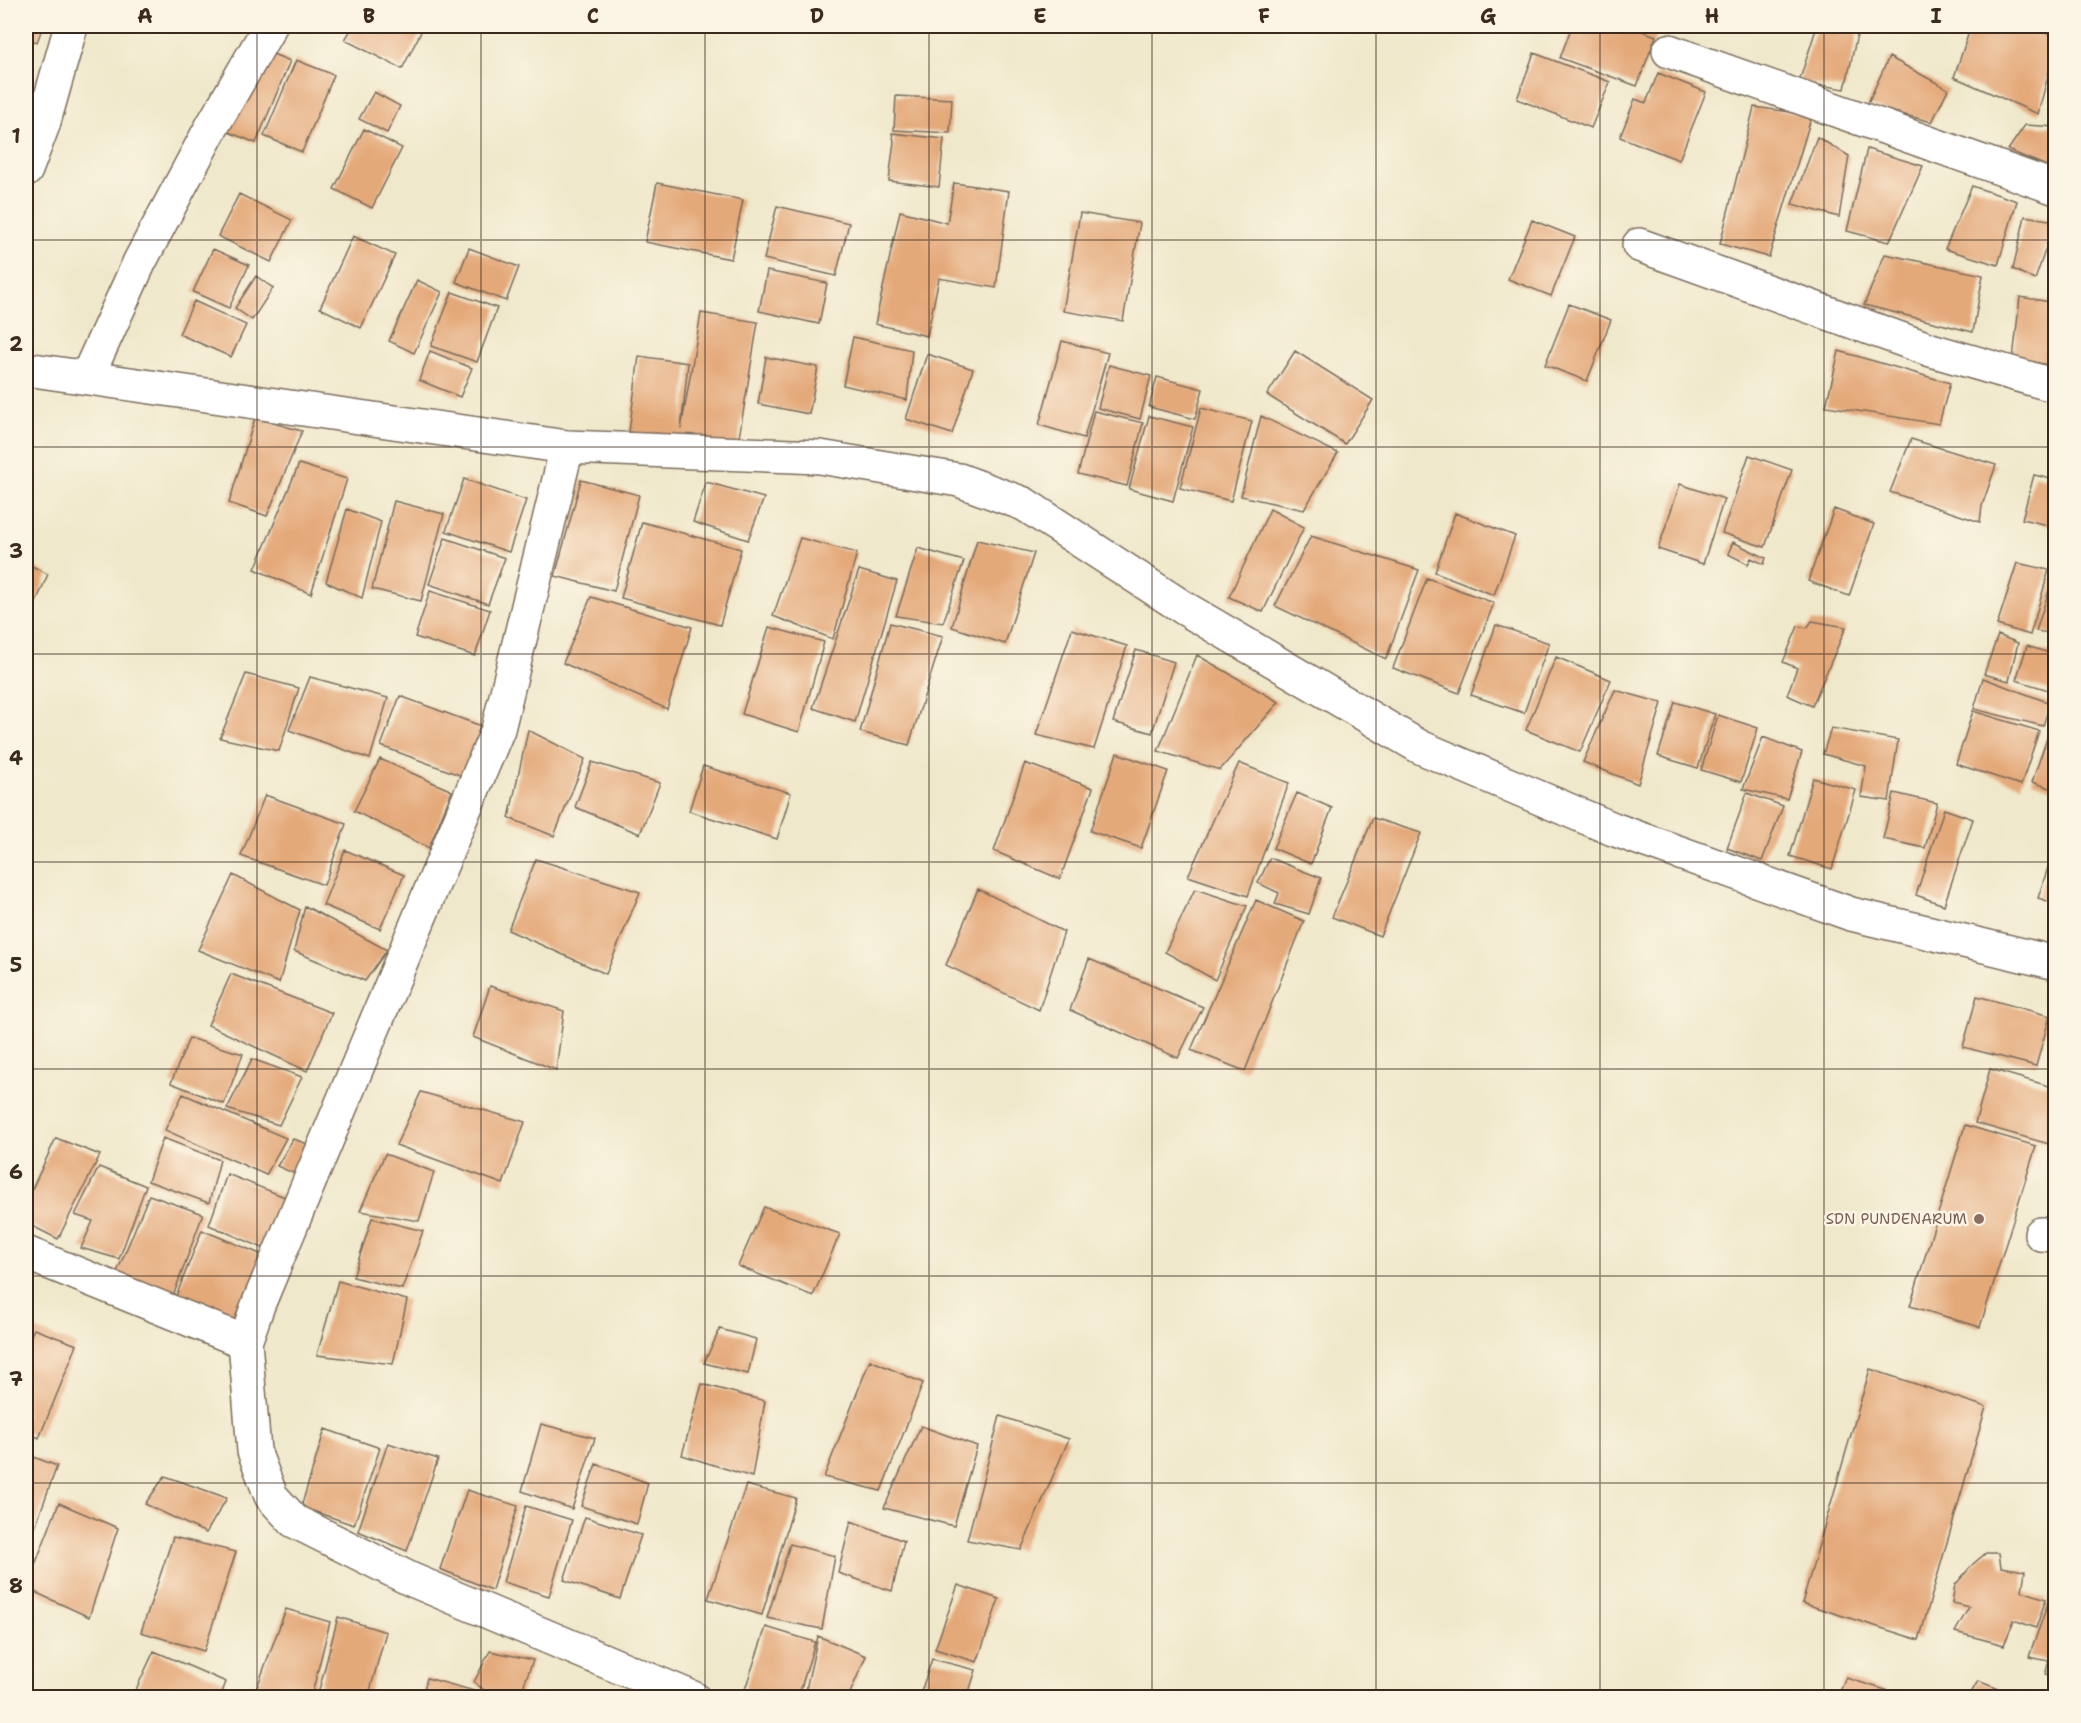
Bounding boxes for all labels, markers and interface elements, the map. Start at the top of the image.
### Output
text: A [137,3,153,29]
text: B [363,3,375,29]
text: C [587,3,599,29]
text: D [810,3,824,29]
text: E [1033,3,1047,29]
text: F [1258,3,1270,29]
text: G [1480,3,1496,29]
text: H [1705,3,1719,29]
text: I [1930,3,1942,29]
text: 1 [11,123,21,149]
text: 2 [9,331,23,357]
text: 3 [9,538,23,564]
text: 4 [9,745,23,771]
text: 5 [10,952,22,978]
text: 6 [9,1159,23,1185]
place label: SDN PUNDENARUM [1826,1209,1967,1229]
marker: SDN PUNDENARUM [1972,1212,1986,1226]
text: 7 [9,1366,23,1392]
text: 8 [9,1573,23,1599]

